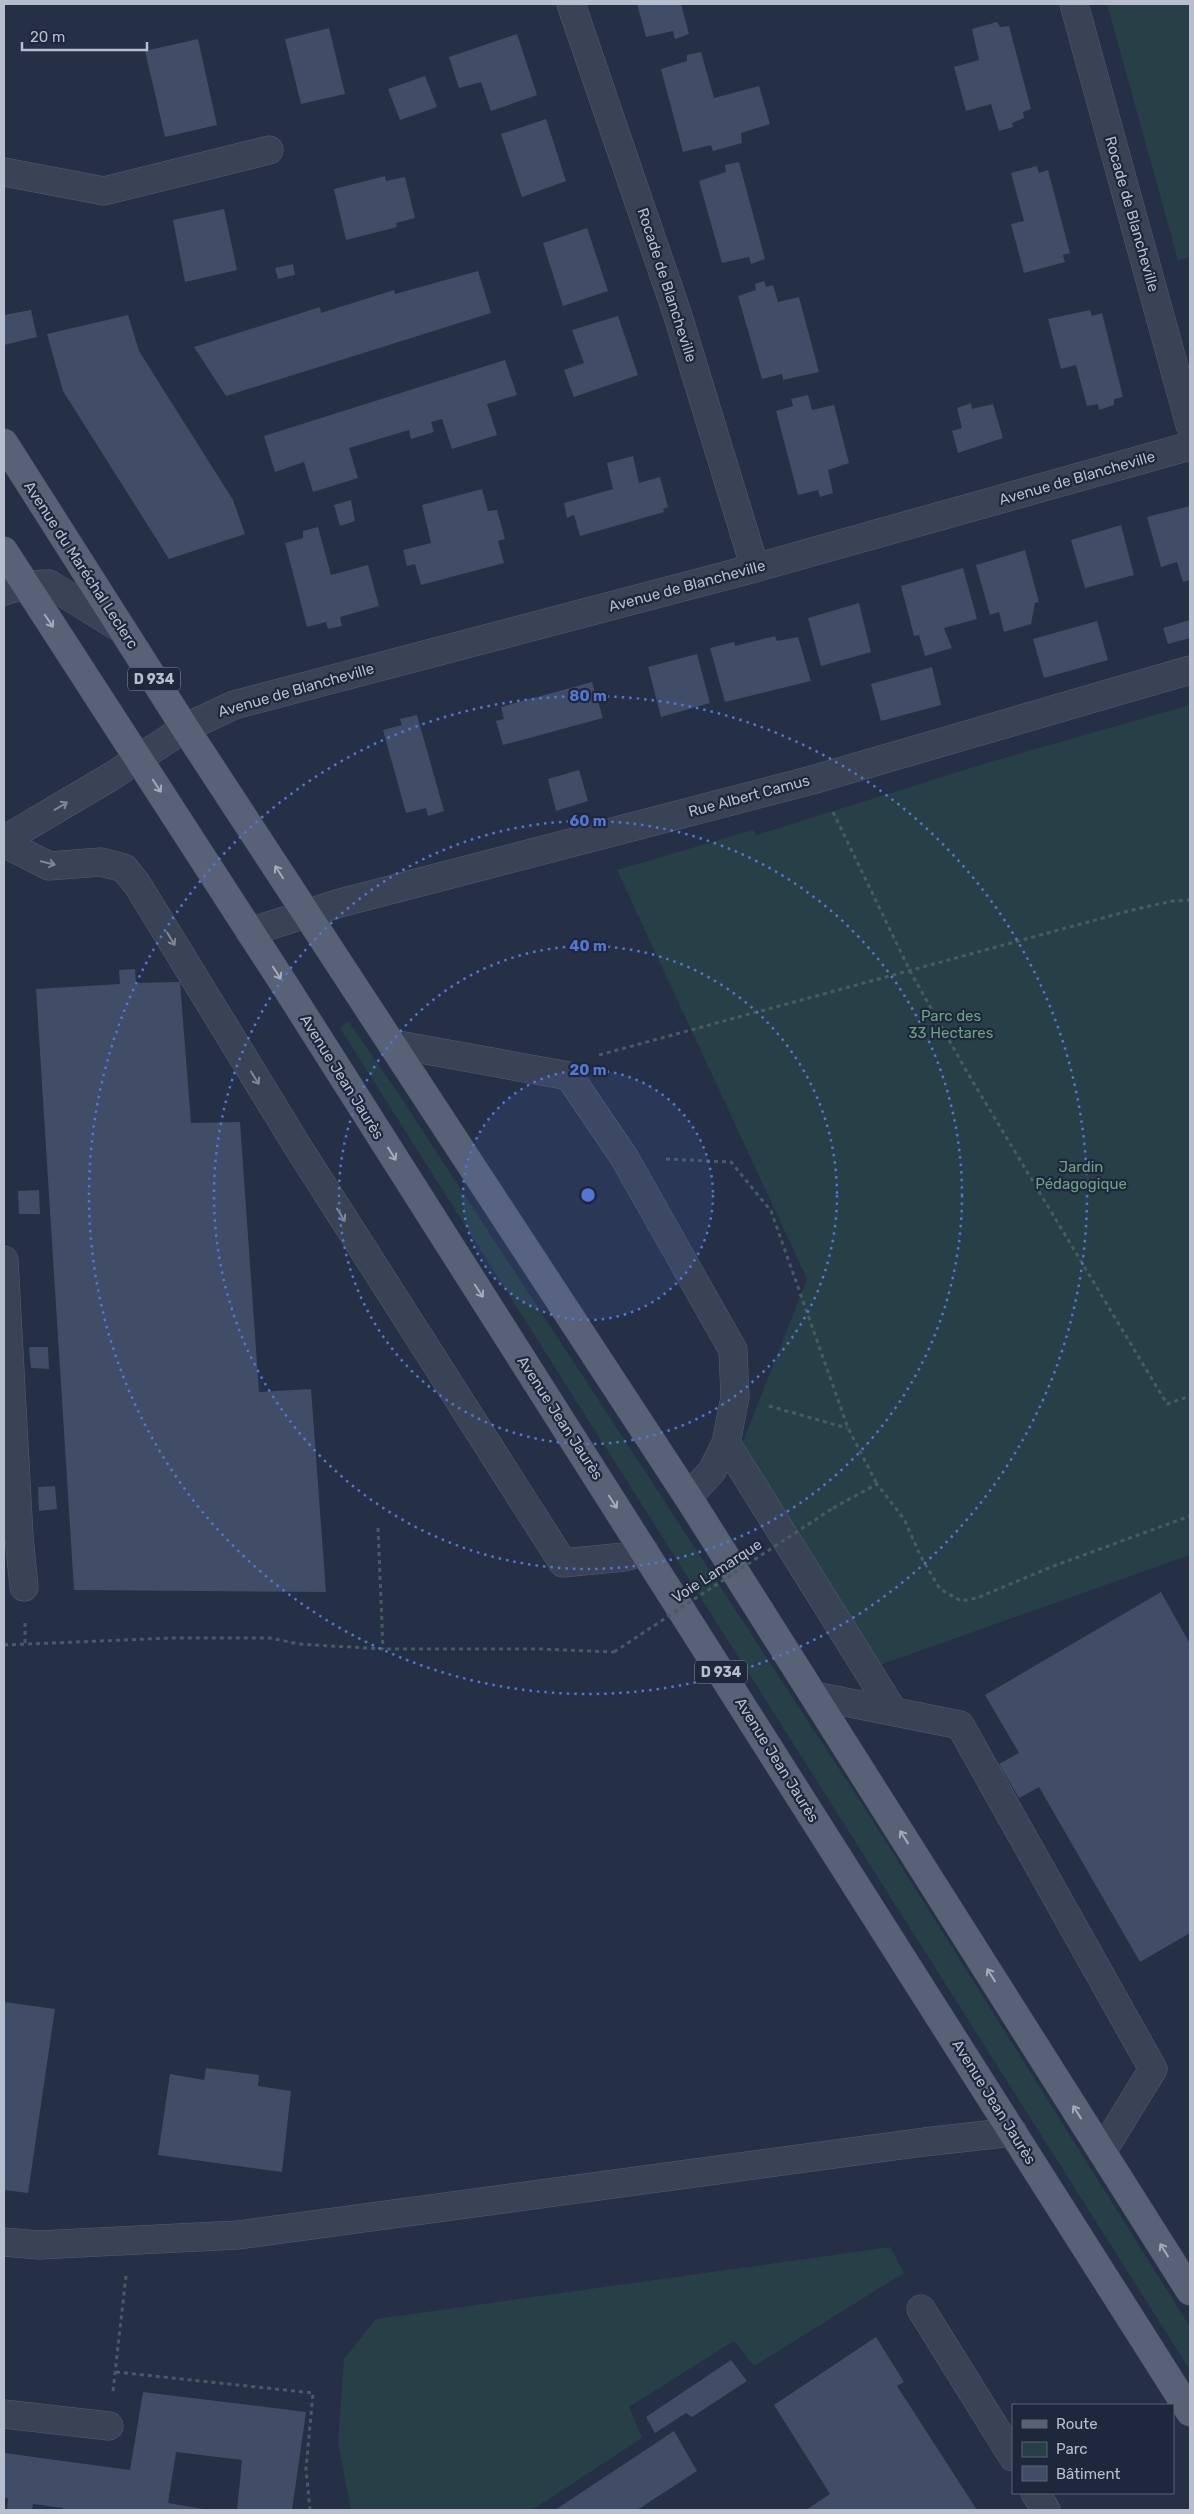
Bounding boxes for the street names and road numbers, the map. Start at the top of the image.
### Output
street label: Rocade de Blancheville [1101,134,1163,294]
street label: Rocade de Blancheville [634,206,700,364]
street label: Avenue de Blancheville [997,447,1157,509]
street label: Avenue du Maréchal Leclerc [20,478,142,652]
street label: Avenue de Blancheville [607,556,767,616]
street label: Avenue de Blancheville [216,659,376,721]
road number: D 934 [128,668,180,691]
street label: Rue Albert Camus [686,771,812,821]
street label: Avenue Jean Jaurès [296,1011,388,1143]
street label: Avenue Jean Jaurès [513,1353,607,1483]
street label: Voie Lamarque [669,1535,765,1607]
road number: D 934 [695,1660,747,1684]
street label: Avenue Jean Jaurès [731,1694,823,1826]
street label: Avenue Jean Jaurès [948,2036,1040,2168]

